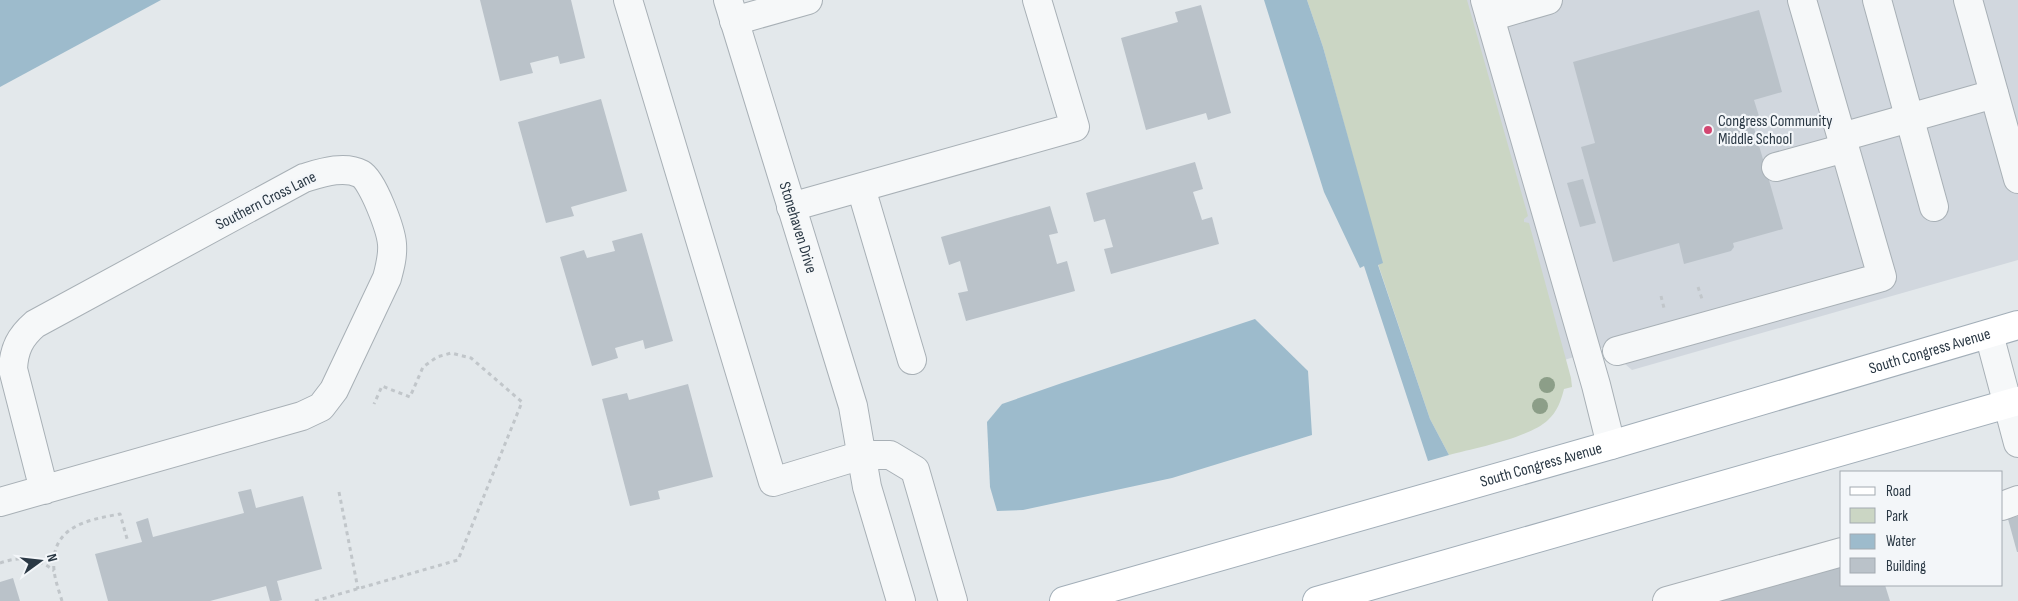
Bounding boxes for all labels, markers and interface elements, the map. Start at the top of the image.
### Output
place label: Congress Community Middle School [1718,112,1833,149]
marker: Congress Community Middle School [1702,124,1714,136]
street label: Southern Cross Lane [213,168,319,234]
street label: Stonehaven Drive [775,180,821,275]
street label: South Congress Avenue [1867,324,1993,378]
street label: South Congress Avenue [1478,439,1604,491]
legend [1840,471,2003,586]
text: Road [1886,482,1911,501]
text: Park [1886,507,1908,526]
text: Water [1886,532,1917,551]
north arrow [15,536,65,586]
text: N [43,552,61,564]
text: Building [1886,557,1926,576]

